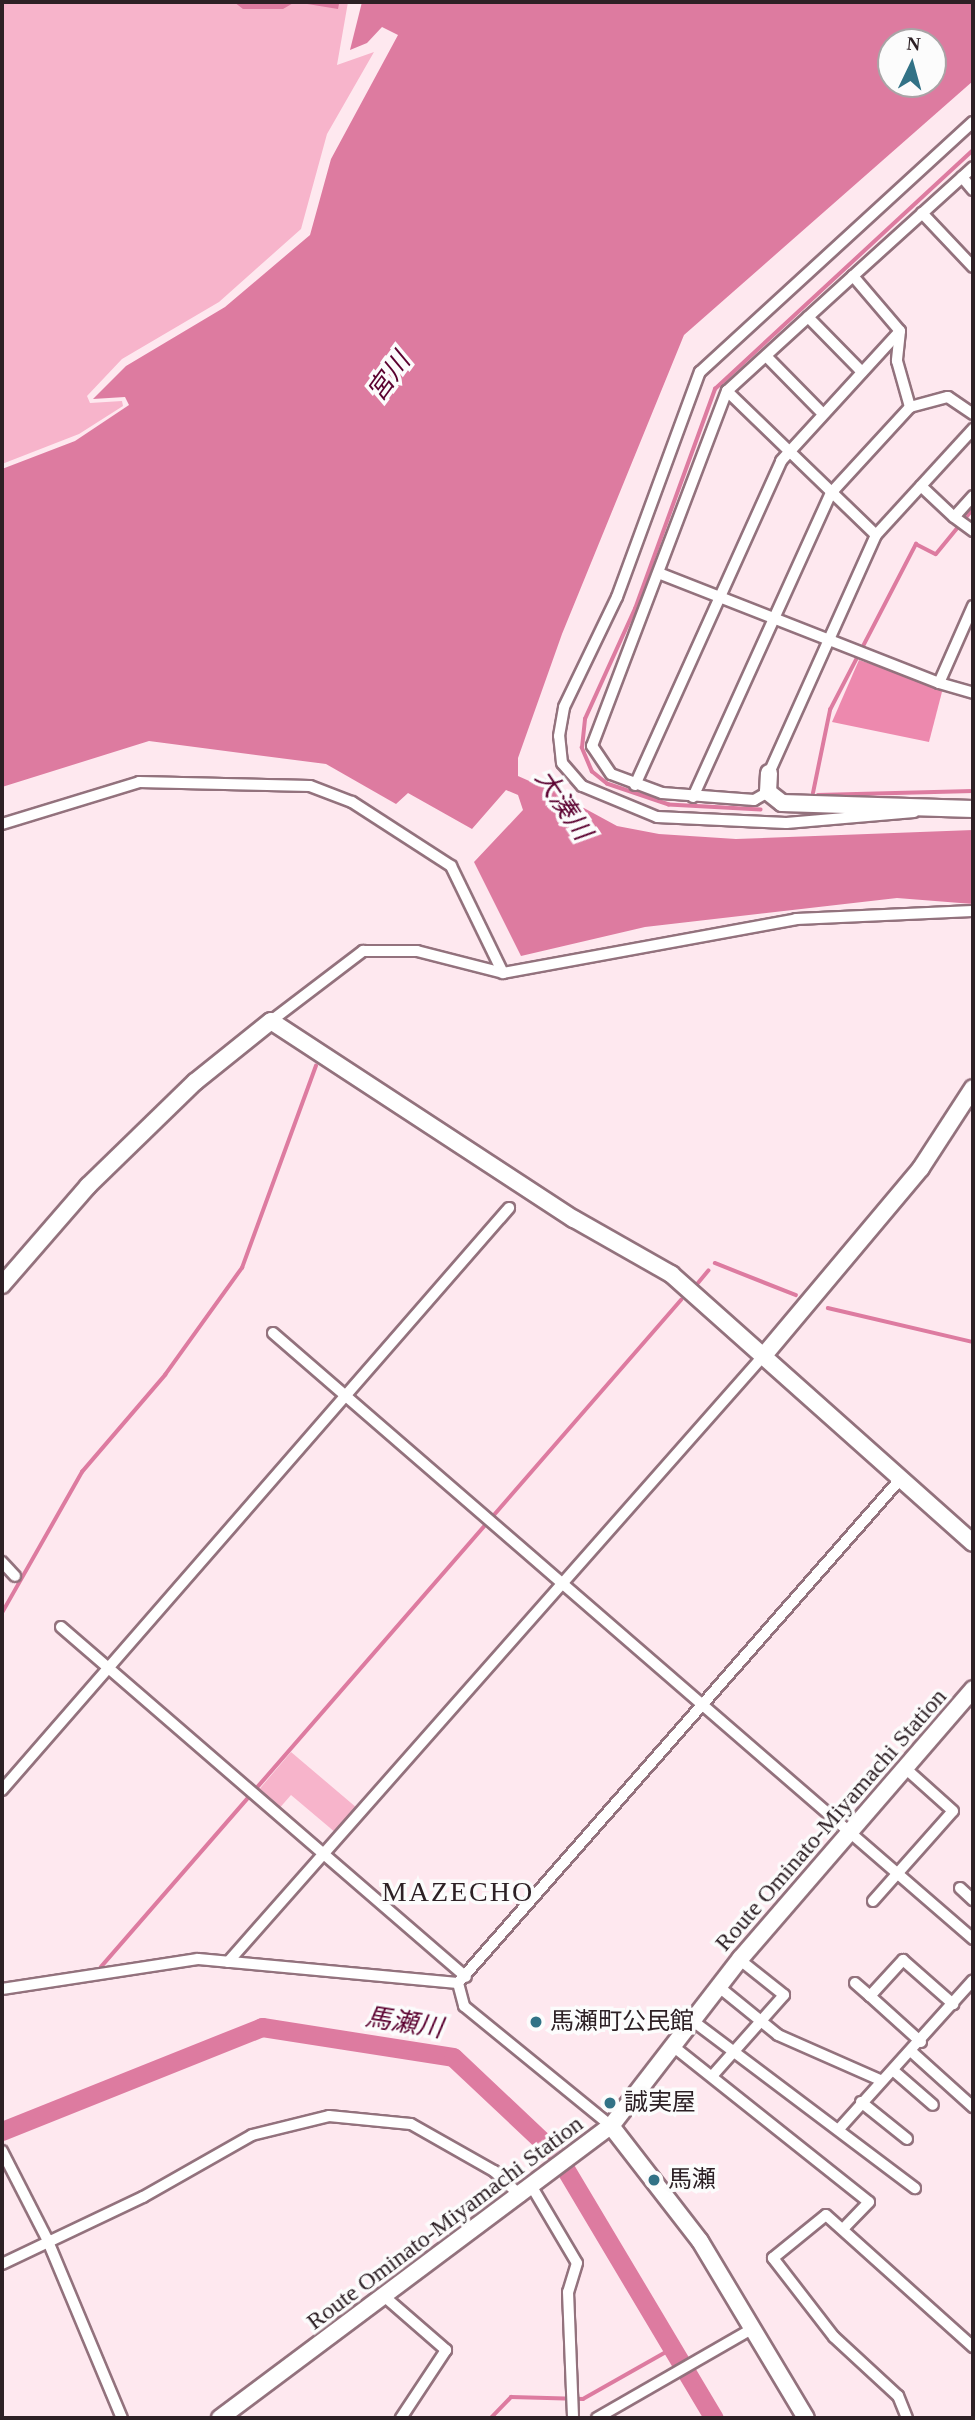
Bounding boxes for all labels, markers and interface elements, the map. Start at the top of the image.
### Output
north arrow [877,28,947,98]
text: N [906,33,921,55]
water label: 宮川 [361,347,417,407]
water label: 大湊川 [528,764,598,846]
street label: Route Ominato-Miyamachi Station [709,1683,953,1957]
district label: MAZECHO [383,1875,533,1909]
water label: 馬瀬川 [363,2001,445,2045]
place label: 馬瀬町公民館 [550,2008,694,2036]
marker: 馬瀬町公民館 [528,2014,544,2030]
place label: 誠実屋 [624,2089,696,2117]
marker: 誠実屋 [602,2095,618,2111]
street label: Route Ominato-Miyamachi Station [301,2110,589,2336]
place label: 馬瀬 [668,2166,716,2194]
marker: 馬瀬 [646,2172,662,2188]

